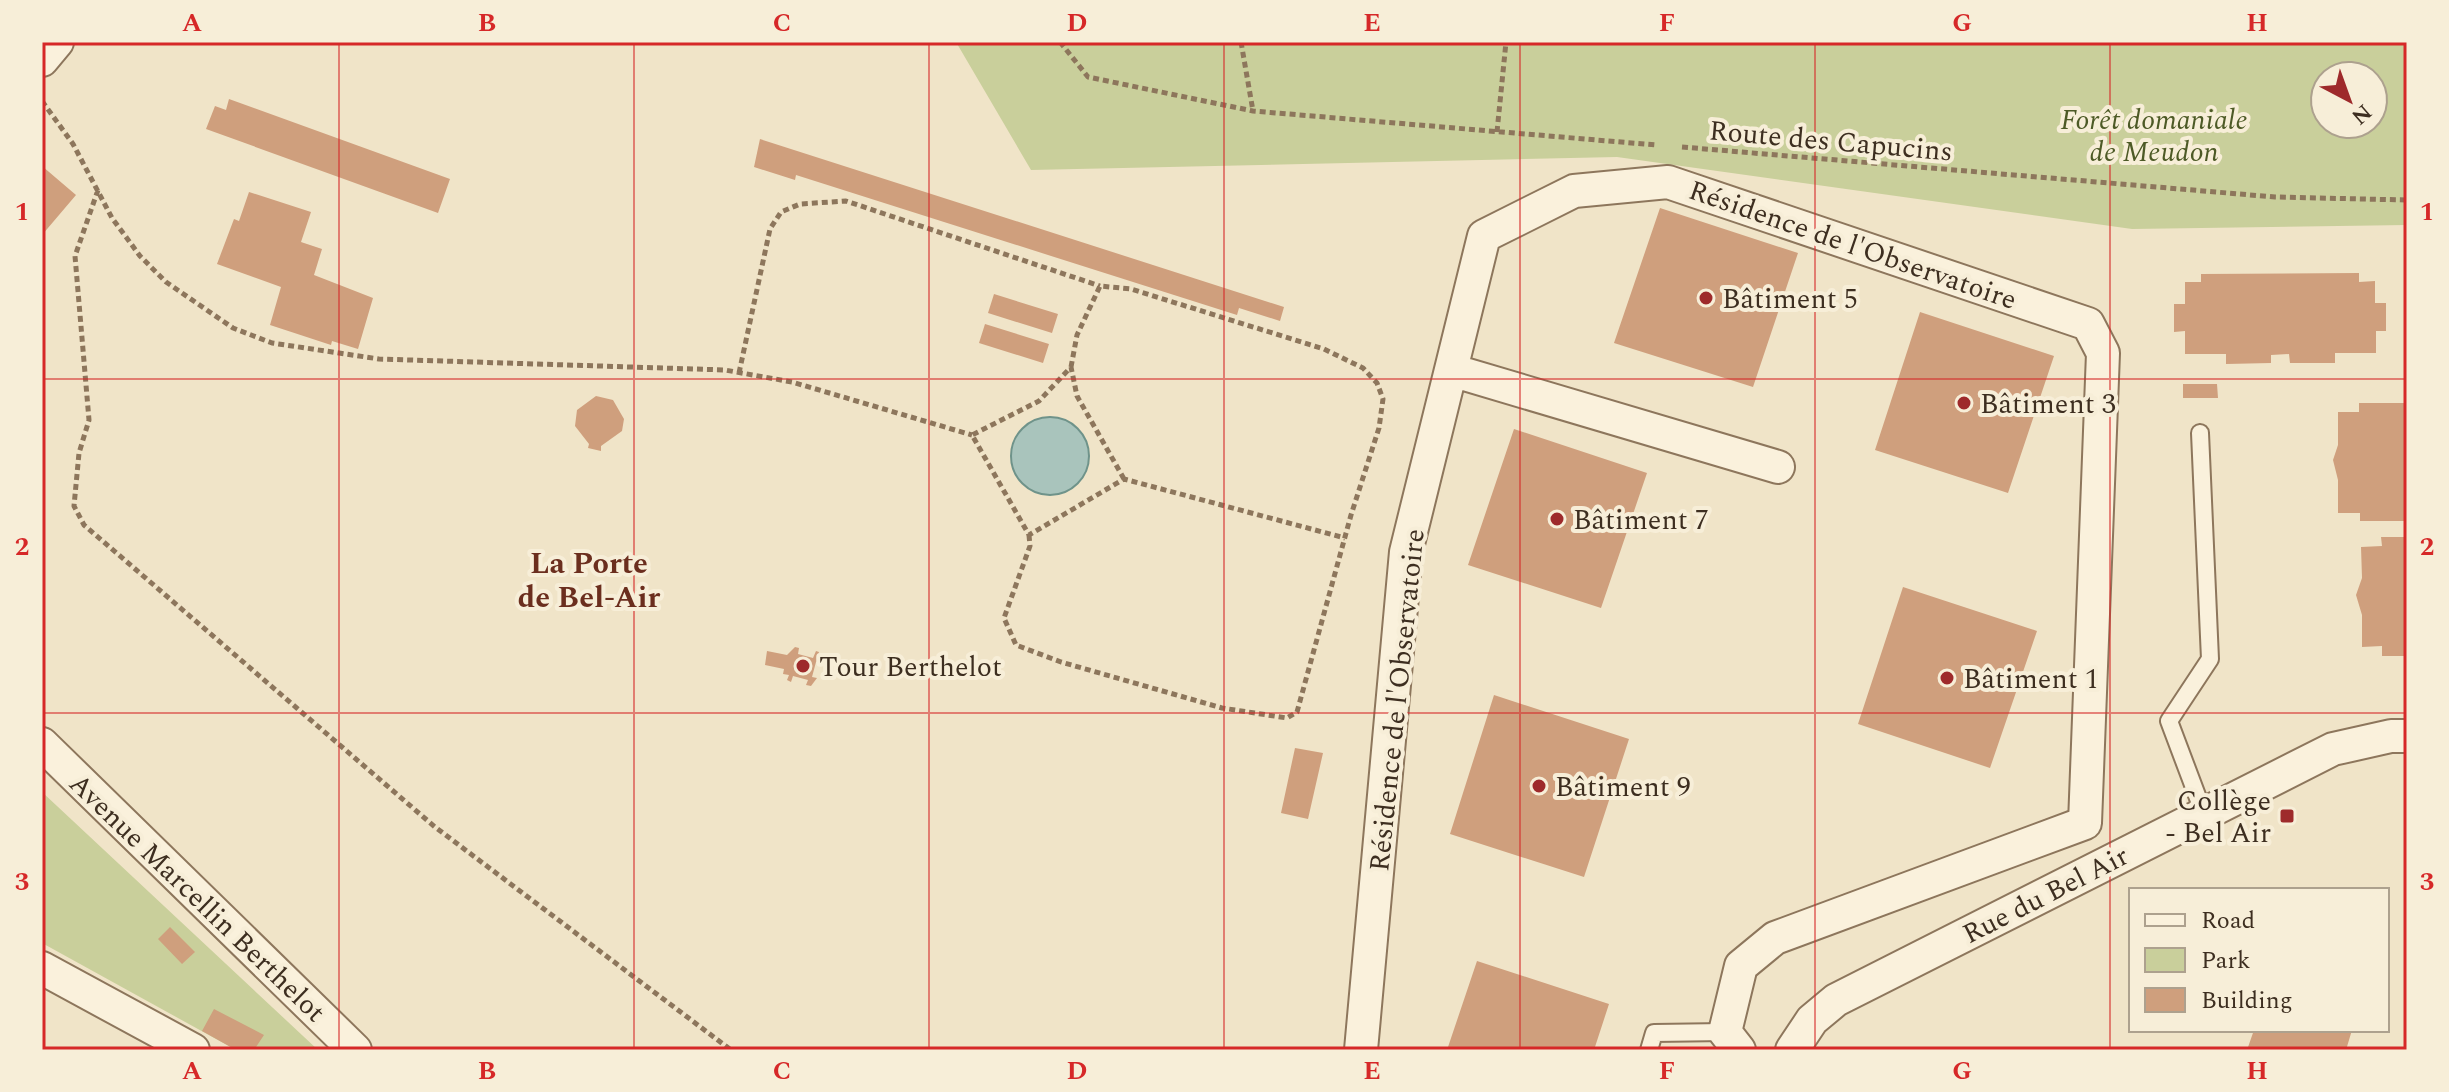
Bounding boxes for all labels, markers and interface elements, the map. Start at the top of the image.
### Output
text: A [182,3,202,43]
text: B [478,3,496,43]
text: C [773,3,791,43]
text: D [1067,3,1087,43]
text: E [1363,3,1381,43]
text: F [1659,3,1675,43]
text: G [1952,3,1972,43]
text: H [2246,3,2268,43]
north arrow [2309,60,2389,140]
text: N [2344,96,2379,132]
park label: Forêt domaniale de Meudon [2060,99,2248,174]
street label: Route des Capucins [1707,109,1954,174]
street label: Résidence de l'Observatoire [1683,169,2022,322]
text: 1 [15,192,29,232]
text: 1 [2420,192,2434,232]
place label: Bâtiment 5 [1722,278,1858,321]
marker: Bâtiment 5 [1697,289,1715,307]
place label: Bâtiment 3 [1980,383,2116,426]
marker: Bâtiment 3 [1955,394,1973,412]
place label: Bâtiment 7 [1573,499,1709,542]
marker: Bâtiment 7 [1548,510,1566,528]
text: 2 [15,527,29,567]
street label: Résidence de l'Observatoire [1358,527,1437,874]
text: 2 [2420,527,2434,567]
district label: La Porte de Bel-Air [518,541,660,621]
place label: Tour Berthelot [819,646,1002,689]
marker: Tour Berthelot [794,657,812,675]
place label: Bâtiment 1 [1963,658,2099,701]
marker: Bâtiment 1 [1938,669,1956,687]
street label: Avenue Marcellin Berthelot [59,763,335,1033]
place label: Bâtiment 9 [1555,766,1691,809]
marker: Bâtiment 9 [1530,777,1548,795]
place label: Collège - Bel Air [2165,780,2271,855]
marker: Collège - Bel Air [2278,807,2296,825]
street label: Rue du Bel Air [1955,835,2136,956]
text: 3 [15,862,29,902]
text: 3 [2420,862,2434,902]
legend [2129,888,2389,1032]
text: Road [2201,903,2255,939]
text: Park [2201,943,2251,979]
text: Building [2201,983,2293,1019]
text: A [182,1051,202,1091]
text: B [478,1051,496,1091]
text: C [773,1051,791,1091]
text: D [1067,1051,1087,1091]
text: E [1363,1051,1381,1091]
text: F [1659,1051,1675,1091]
text: G [1952,1051,1972,1091]
text: H [2246,1051,2268,1091]

